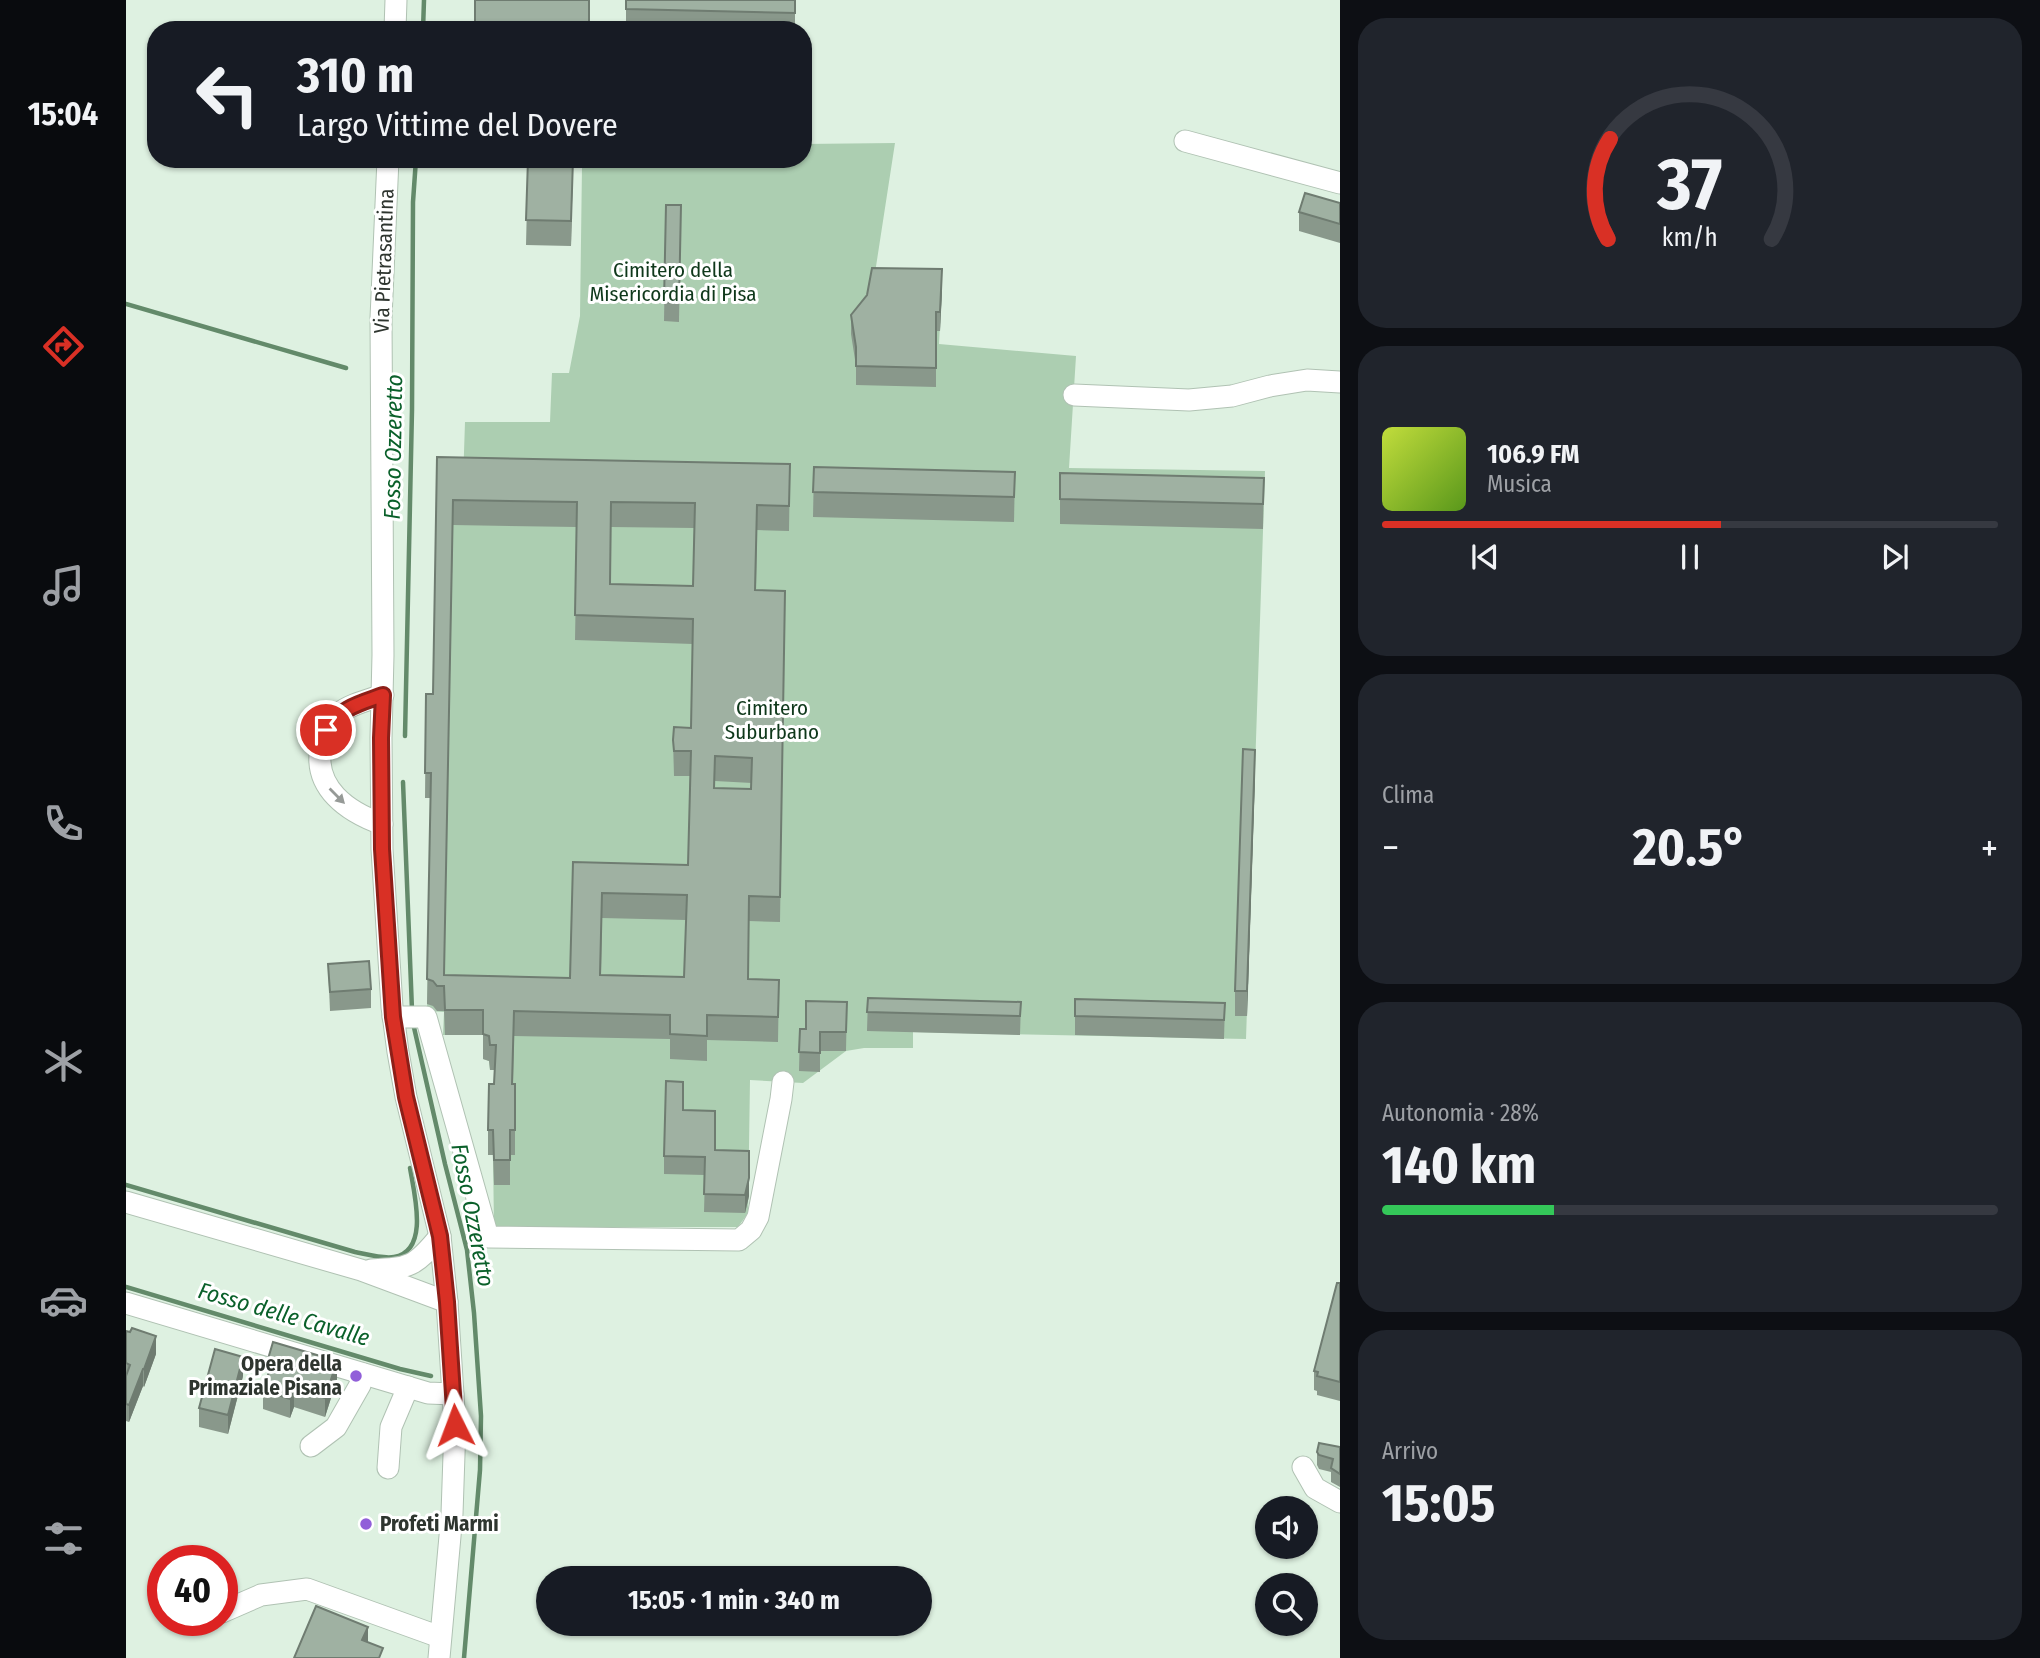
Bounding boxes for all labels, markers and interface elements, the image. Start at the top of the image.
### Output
text: 310 m [297,46,414,105]
icon: left [182,49,273,140]
text: 15:04 [28,95,98,133]
text: Largo Vittime del Dovere [297,106,618,144]
text: 37 [1656,141,1723,228]
street label: Via Pietrasantina [368,188,400,334]
text: km/h [1662,223,1718,253]
park label: Cimitero della Misericordia di Pisa [589,257,757,307]
icon: directions [39,322,88,371]
water label: Fosso Ozzeretto [378,374,408,520]
text: 106.9 FM [1487,439,1580,470]
text: Musica [1487,470,1552,498]
icon: previous [1466,538,1504,576]
icon: pause [1671,538,1709,576]
icon: next [1876,538,1914,576]
icon: music [39,561,88,610]
park label: Cimitero Suburbano [725,695,819,745]
pin [296,700,356,760]
icon: arrive [307,711,345,749]
text: Clima [1382,781,1434,809]
one-way arrow [328,788,345,805]
icon: phone [39,799,88,848]
text: 20.5° [1633,816,1747,879]
text: − [1382,825,1399,871]
text: + [1981,825,1998,871]
icon: climate [39,1037,88,1086]
text: Autonomia · 28% [1382,1099,1539,1127]
text: 140 km [1382,1134,1536,1197]
water label: Fosso Ozzeretto [445,1141,501,1289]
icon: car [39,1276,88,1325]
water label: Fosso delle Cavalle [195,1276,373,1352]
place label: Opera della Primaziale Pisana [188,1351,342,1401]
marker: Opera della Primaziale Pisana [348,1368,364,1384]
position arrow [418,1388,492,1462]
text: Arrivo [1382,1437,1438,1465]
text: 15:05 [1382,1472,1495,1535]
map controls [1255,1496,1318,1636]
button: sound [1255,1496,1318,1559]
place label: Profeti Marmi [380,1511,499,1537]
icon: filters [39,1514,88,1563]
marker: Profeti Marmi [358,1516,374,1532]
speed limit sign: 40 [147,1545,238,1636]
button: search [1255,1573,1318,1636]
text: 15:05 · 1 min · 340 m [628,1585,840,1616]

